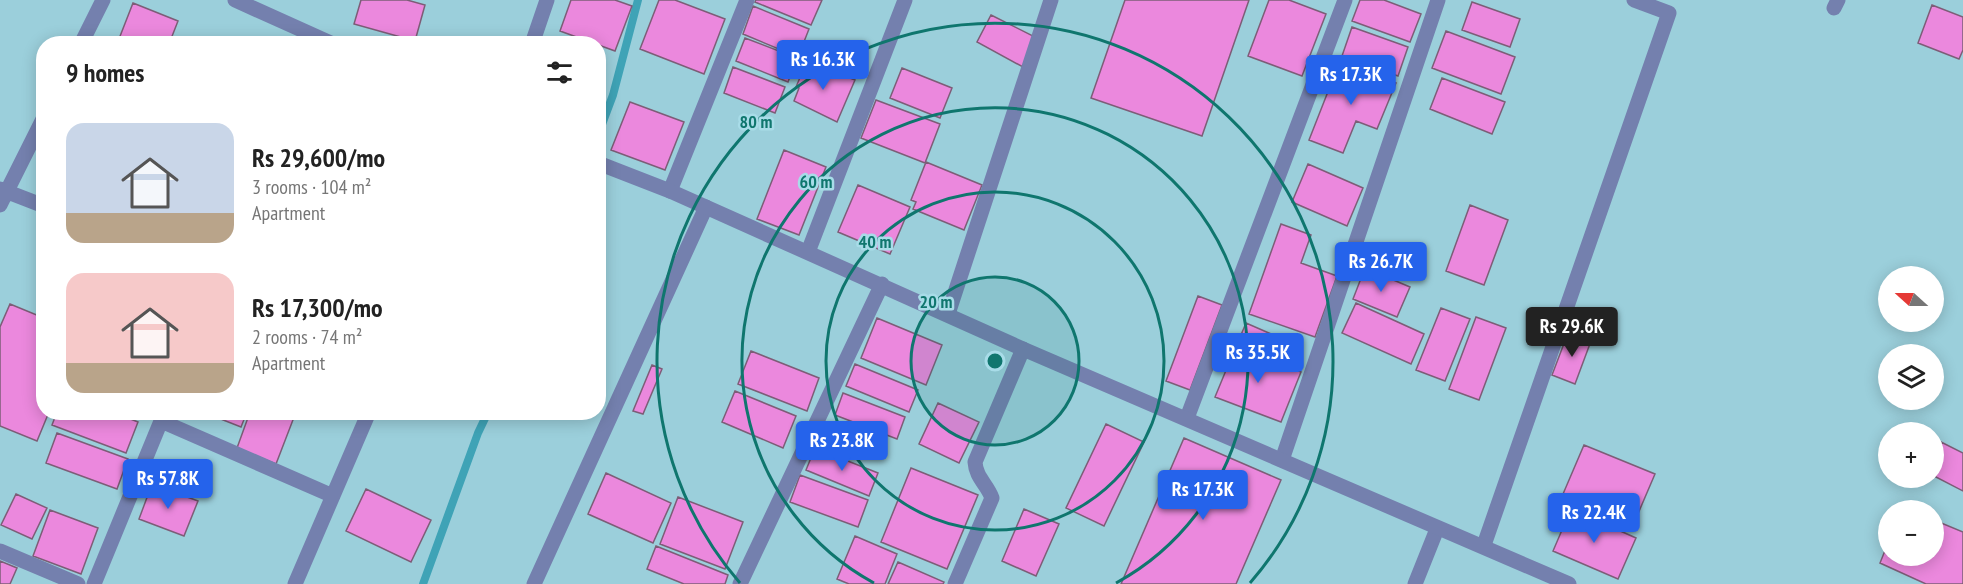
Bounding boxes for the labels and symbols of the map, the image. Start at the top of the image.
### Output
pin: Rs 16.3K [761,40,885,91]
pin: Rs 17.3K [1289,55,1413,106]
text: 80 m [740,110,772,133]
text: 60 m [800,170,832,193]
text: 40 m [859,230,891,253]
pin: Rs 26.7K [1319,242,1443,293]
north arrow [1878,266,1944,332]
text: 20 m [920,290,952,313]
pin: Rs 29.6K [1510,307,1634,358]
pin: Rs 35.5K [1196,333,1320,384]
centre of rings [985,351,1005,371]
pin: Rs 23.8K [780,421,904,472]
pin: Rs 57.8K [106,459,230,510]
pin: Rs 17.3K [1141,470,1265,521]
pin: Rs 22.4K [1532,493,1656,544]

